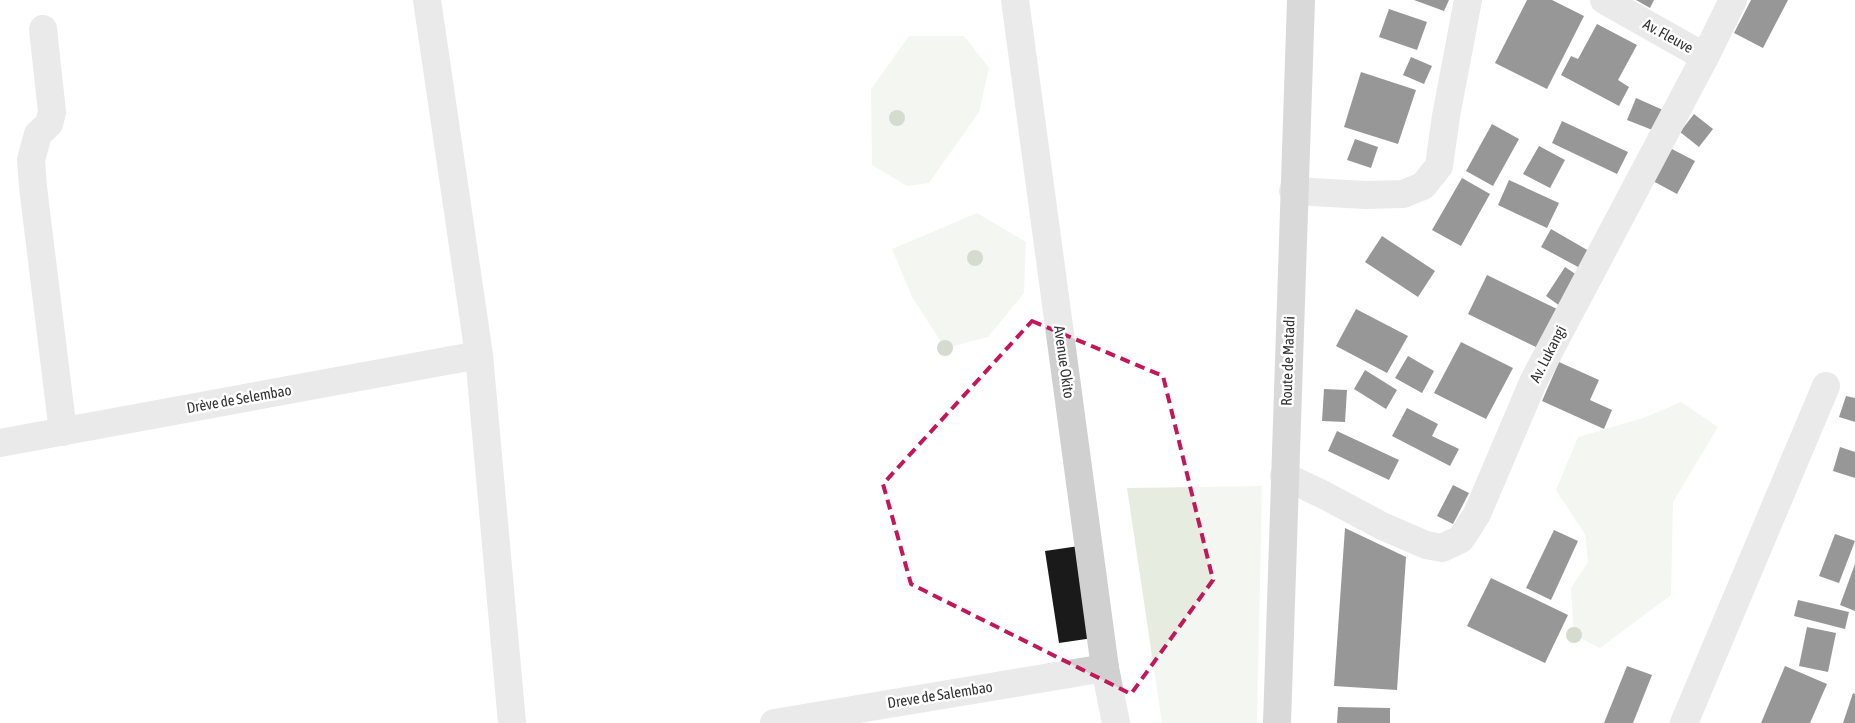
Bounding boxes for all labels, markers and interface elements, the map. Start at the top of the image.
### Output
street label: Av. Fleuve [1640,15,1696,56]
street label: Route de Matadi [1277,316,1298,406]
street label: Av. Lukangi [1526,322,1569,385]
street label: Avenue Okito [1051,325,1078,399]
street label: Drève de Selembao [185,381,293,416]
street label: Dreve de Salembao [886,678,994,711]

